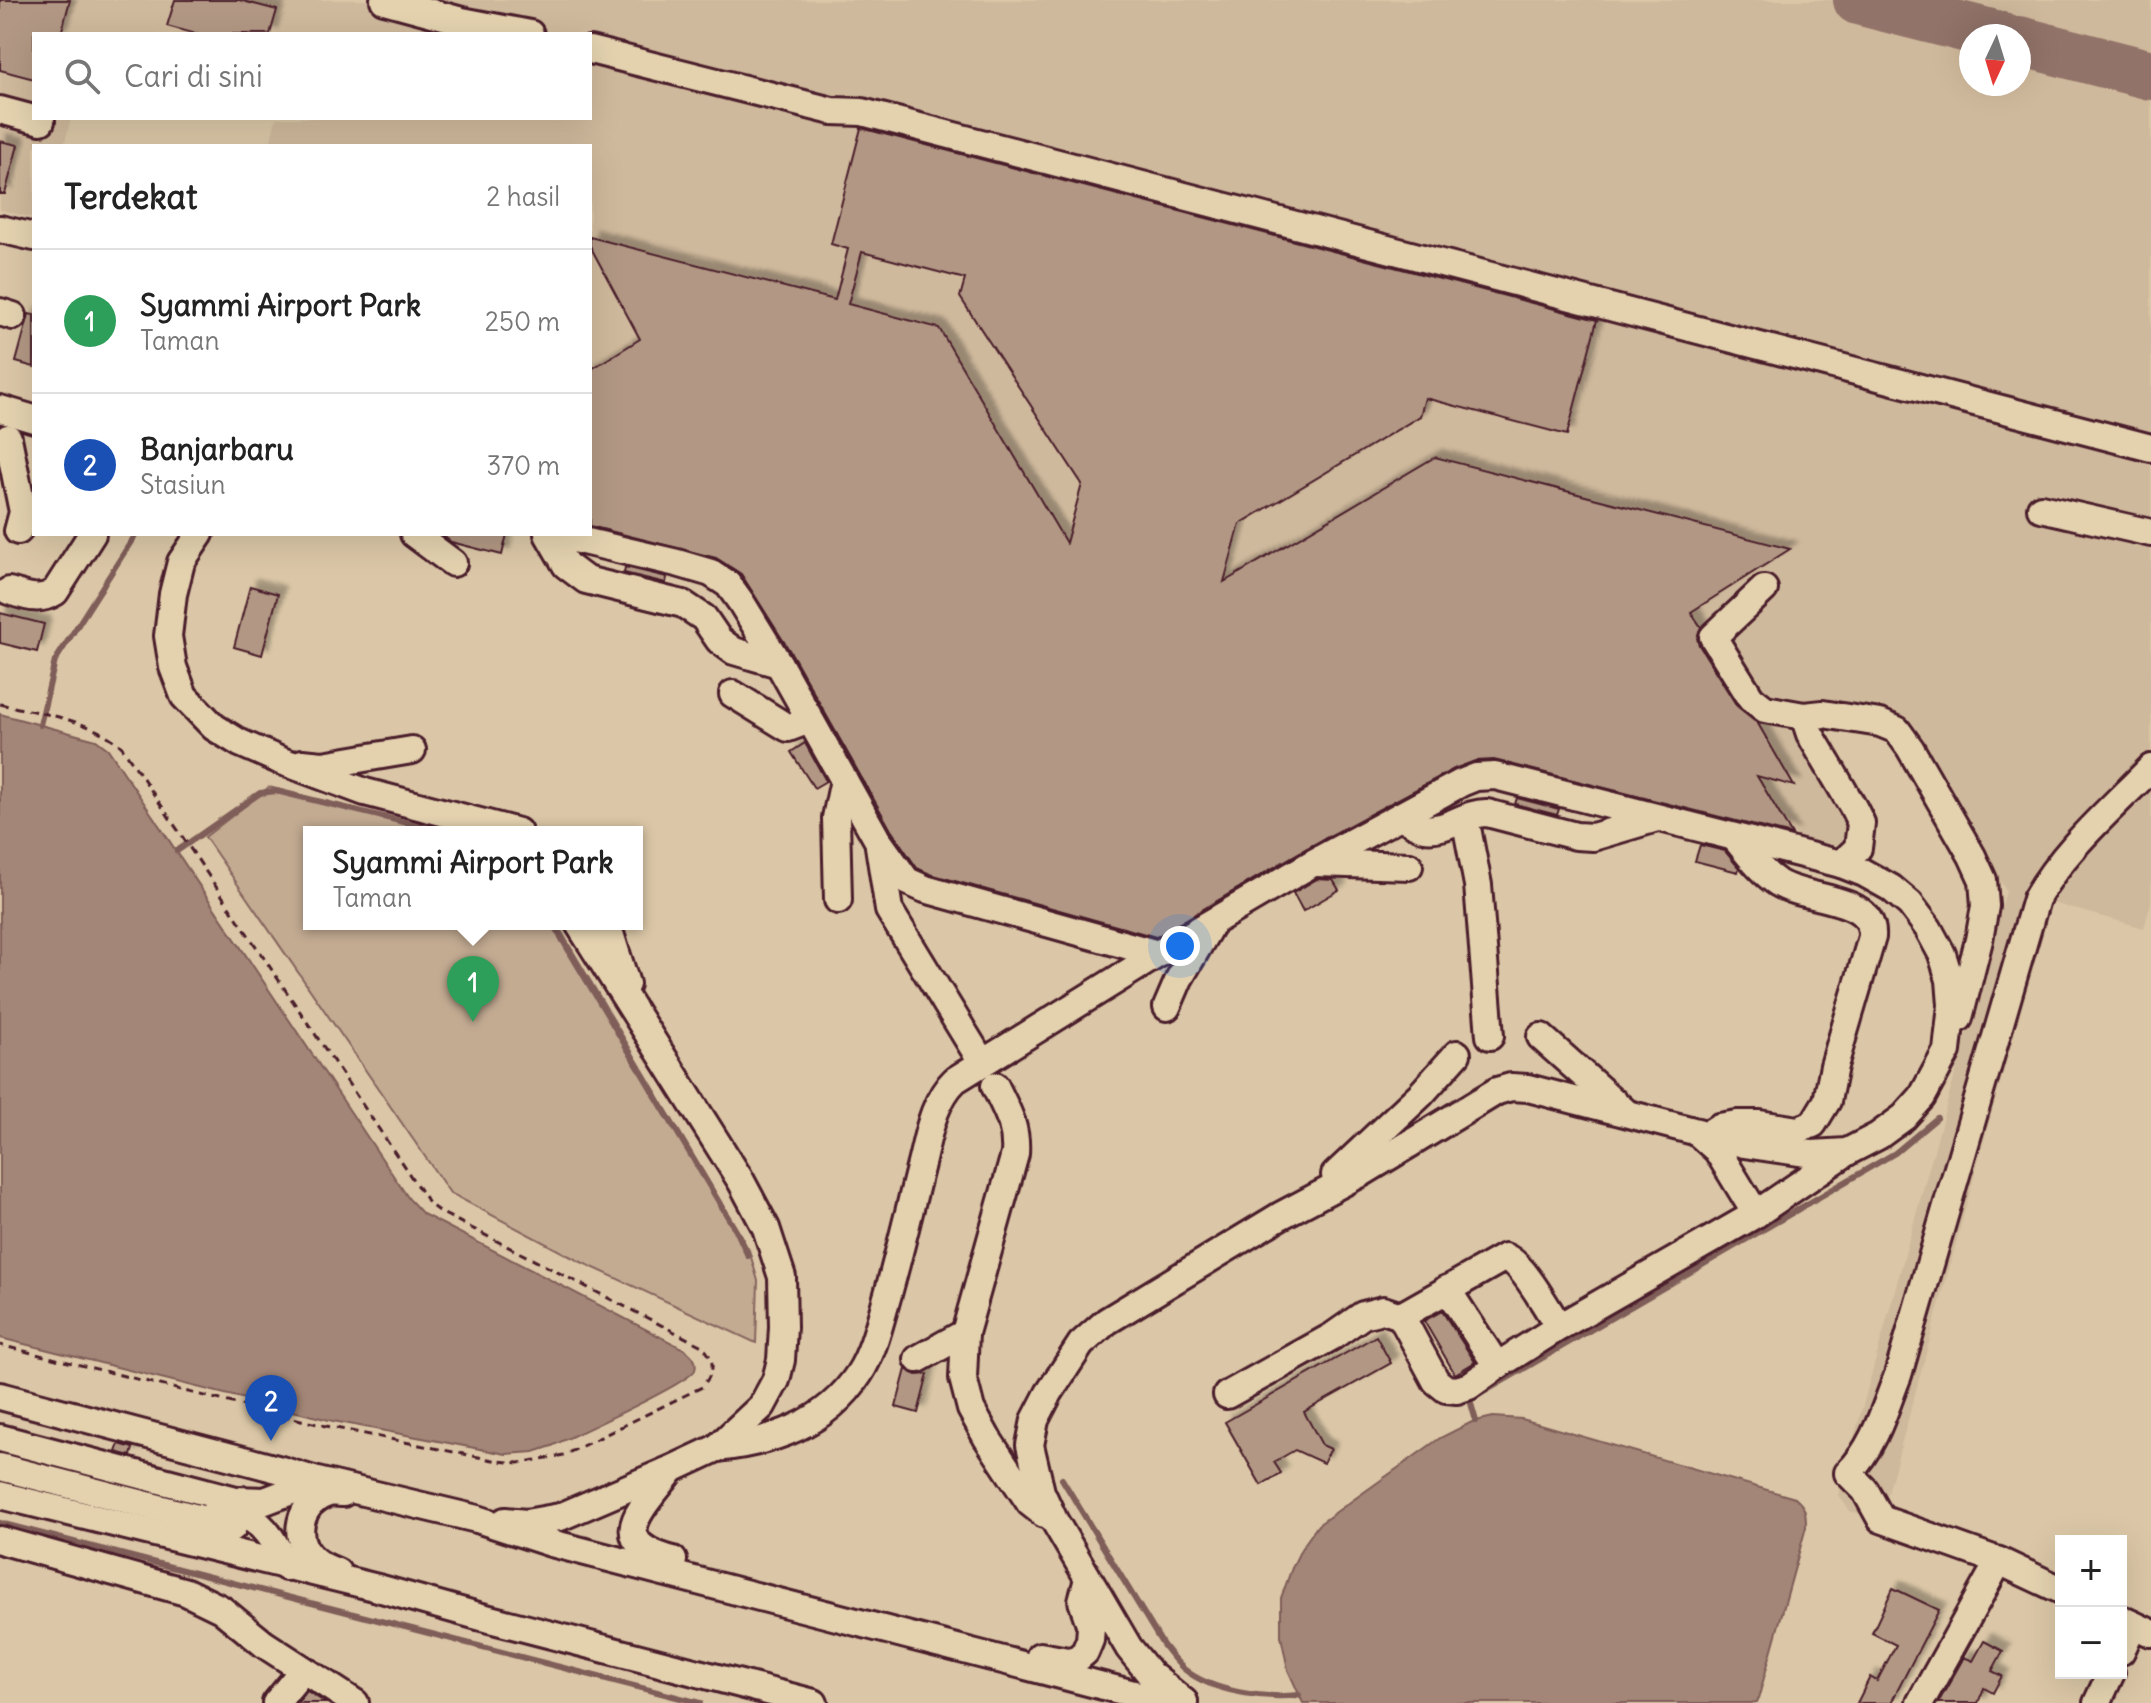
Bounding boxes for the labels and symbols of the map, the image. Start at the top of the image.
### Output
north arrow [1959,24,2031,96]
your location [1160,926,1200,966]
pin: 1 [447,956,499,1022]
pin: 2 [245,1375,297,1441]

